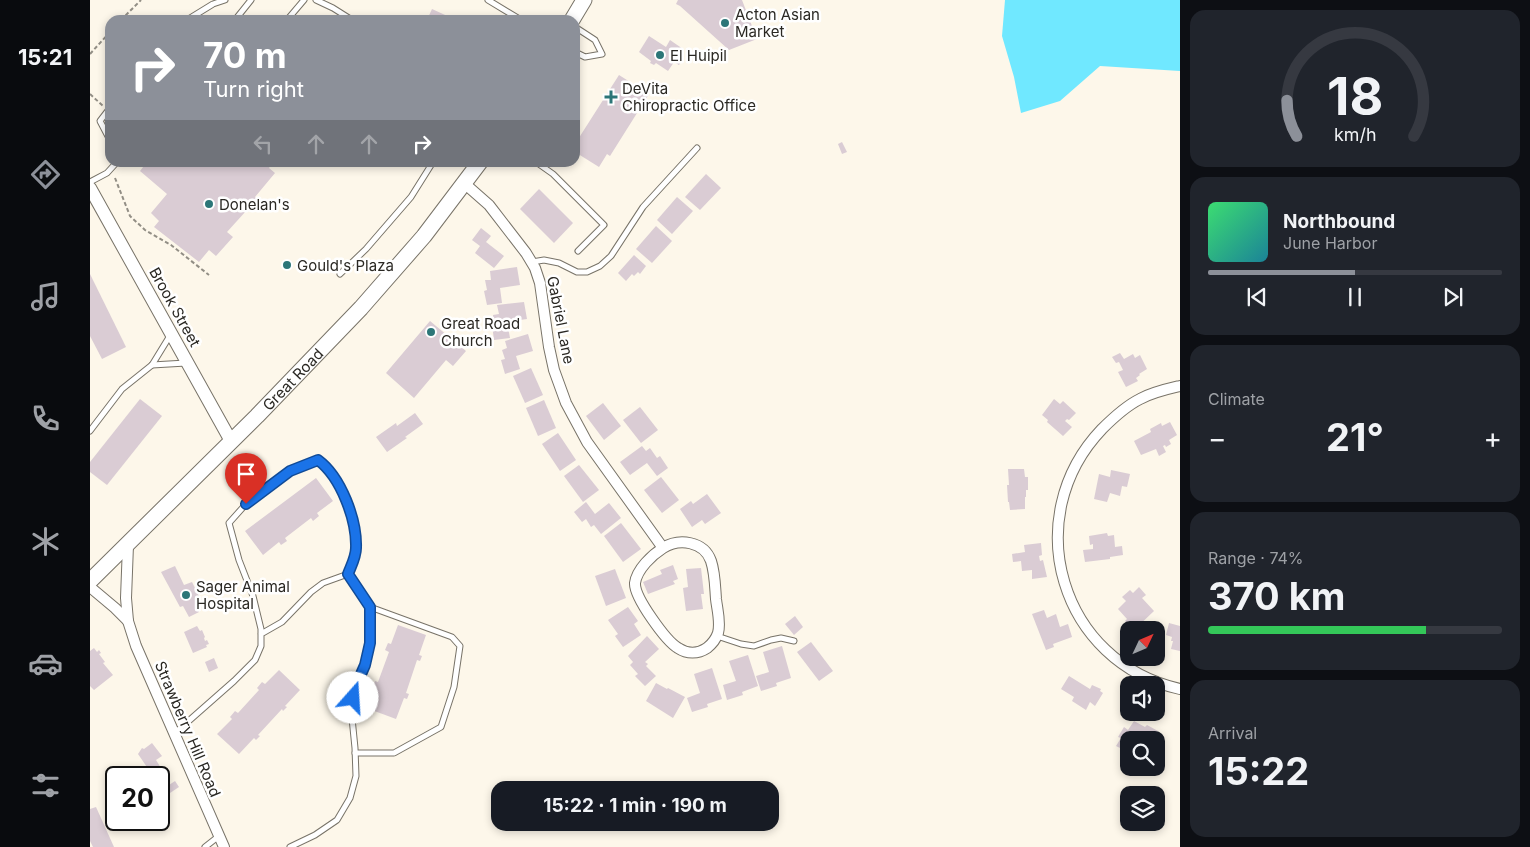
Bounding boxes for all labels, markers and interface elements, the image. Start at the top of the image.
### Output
place label: Acton Asian Market [735,5,820,41]
marker: Acton Asian Market [719,17,731,29]
text: 70 m [203,34,287,76]
icon: right [120,35,185,100]
text: 15:21 [18,44,72,70]
place label: El Huipil [670,46,727,65]
marker: El Huipil [654,49,666,61]
text: 18 [1327,65,1383,128]
text: Turn right [203,76,304,102]
place label: DeVita Chiropractic Office [622,79,756,115]
marker: DeVita Chiropractic Office [604,90,618,104]
text: km/h [1334,124,1376,145]
icon: left [249,130,277,158]
icon: ahead [302,130,330,158]
icon: ahead [355,130,383,158]
icon: right [408,130,436,158]
icon: directions [28,157,63,192]
place label: Donelan's [219,195,290,214]
marker: Donelan's [203,198,215,210]
text: Northbound [1283,210,1395,233]
text: June Harbor [1283,233,1377,253]
place label: Gould's Plaza [297,256,394,275]
marker: Gould's Plaza [281,259,293,271]
street label: Brook Street [145,264,205,350]
street label: Gabriel Lane [543,274,579,366]
icon: music [28,279,63,314]
icon: previous [1243,283,1271,311]
icon: pause [1341,283,1369,311]
icon: next [1439,283,1467,311]
place label: Great Road Church [441,314,520,350]
marker: Great Road Church [425,326,437,338]
street label: Great Road [258,344,327,414]
text: Climate [1208,389,1265,409]
icon: phone [28,401,63,436]
text: 21° [1326,414,1384,460]
text: − [1208,421,1227,455]
text: + [1483,421,1502,455]
pin [225,453,267,504]
icon: arrive [232,460,260,488]
icon: climate [28,524,63,559]
text: Range · 74% [1208,548,1304,568]
text: 370 km [1208,573,1345,619]
place label: Sager Animal Hospital [196,577,290,613]
marker: Sager Animal Hospital [180,589,192,601]
north arrow [1120,621,1165,666]
map controls [1120,621,1165,831]
icon: car [28,646,63,681]
street label: Strawberry Hill Road [151,658,225,800]
position arrow [326,671,378,723]
button: sound [1120,676,1165,721]
text: Arrival [1208,723,1257,743]
button: search [1120,731,1165,776]
text: 15:22 [1208,748,1309,794]
speed limit sign: 20 [105,766,170,831]
icon: filters [28,768,63,803]
button: layers [1120,786,1165,831]
text: 15:22 · 1 min · 190 m [543,794,727,817]

